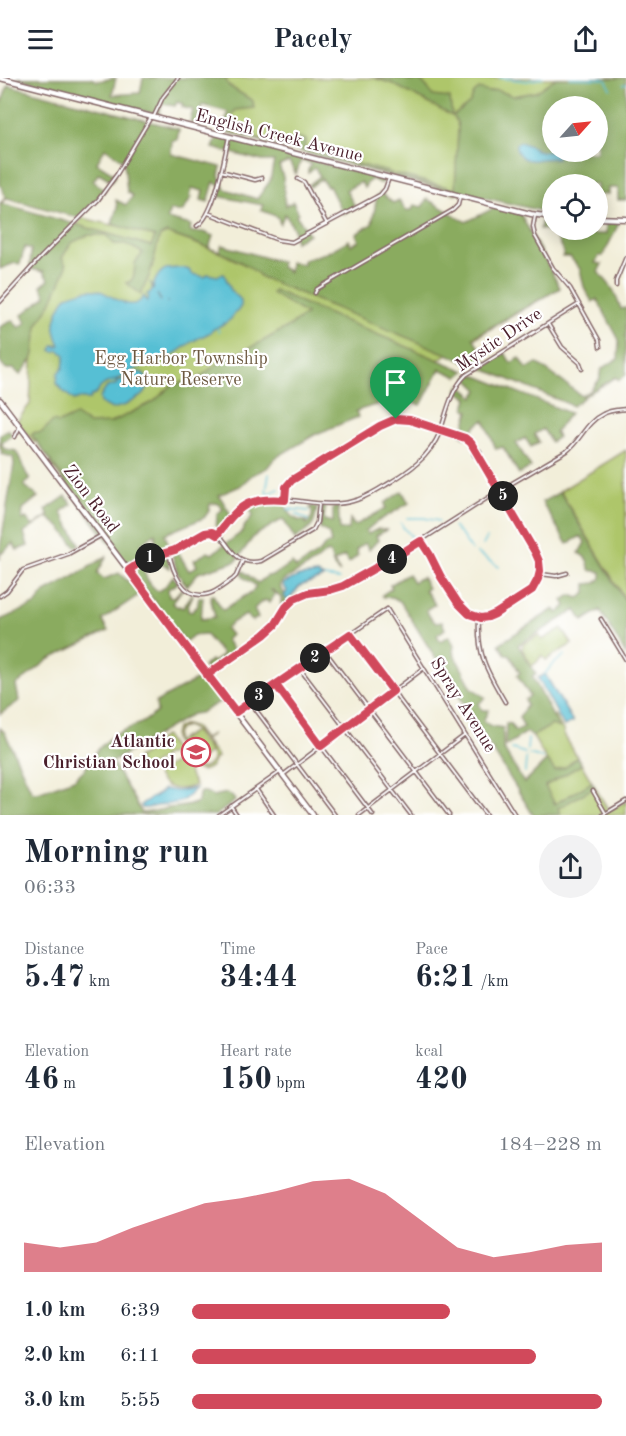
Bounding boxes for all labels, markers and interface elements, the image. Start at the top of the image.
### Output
icon: menu [24,23,57,56]
icon: share [569,23,602,56]
text: Pacely [273,26,353,53]
north arrow [542,96,608,162]
map controls [542,96,608,240]
street label: English Creek Avenue [193,106,365,166]
button: locate [542,174,608,240]
street label: Mystic Drive [453,305,545,375]
park label: Egg Harbor Township Nature Reserve [94,350,268,389]
pin [370,357,421,419]
icon: arrive [379,366,412,399]
street label: Zion Road [60,461,122,537]
pin: 5 [488,481,518,511]
text: 5 [498,488,508,504]
pin: 1 [135,543,165,573]
pin: 4 [377,544,407,574]
text: 1 [145,550,155,566]
text: 4 [387,551,397,567]
pin: 2 [300,643,330,673]
text: 2 [310,650,320,666]
street label: Spray Avenue [427,654,499,756]
pin: 3 [244,681,274,711]
text: 3 [254,688,264,704]
place label: Atlantic Christian School [43,733,175,772]
school or university icon: Atlantic Christian School [180,736,212,768]
button: share [539,835,602,898]
text: Morning run [24,837,209,870]
text: 06:33 [24,878,76,898]
text: Distance [24,942,84,958]
text: Time [220,942,255,958]
text: Pace [415,942,448,958]
text: 5.47 [24,963,85,993]
text: 34:44 [220,963,298,993]
text: 6:21 [415,963,476,993]
text: km [85,974,110,990]
text: /km [476,974,509,990]
text: Elevation [24,1044,89,1060]
text: Heart rate [220,1044,292,1060]
text: kcal [415,1044,443,1060]
text: 46 [24,1065,59,1095]
text: 150 [220,1065,272,1095]
text: 420 [415,1065,468,1095]
text: m [59,1076,76,1092]
text: bpm [272,1076,306,1092]
text: Elevation [24,1135,105,1155]
text: 184–228 m [499,1135,602,1155]
text: 1.0 km [24,1301,86,1321]
text: 6:39 [120,1301,160,1321]
text: 2.0 km [24,1346,86,1366]
text: 6:11 [120,1346,160,1366]
text: 3.0 km [24,1391,86,1411]
text: 5:55 [120,1391,160,1411]

